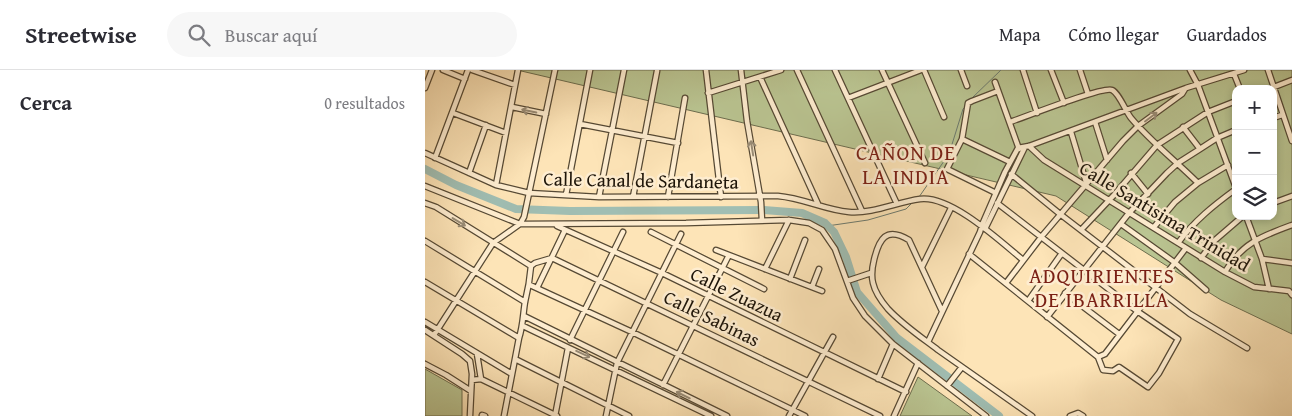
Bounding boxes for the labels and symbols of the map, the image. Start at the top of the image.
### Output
one-way arrow [521,106,537,115]
one-way arrow [1144,112,1158,122]
district label: CAÑON DE LA INDIA [856,137,956,192]
one-way arrow [746,141,756,157]
street label: Calle Santisima Trinidad [1074,154,1256,279]
street label: Calle Canal de Sardaneta [543,164,739,196]
one-way arrow [452,218,466,228]
street label: Calle Zuazua [686,260,788,329]
district label: ADQUIRIENTES DE IBARRILLA [1029,260,1175,315]
street label: Calle Sabinas [659,283,765,353]
one-way arrow [575,350,590,360]
one-way arrow [676,389,691,399]

